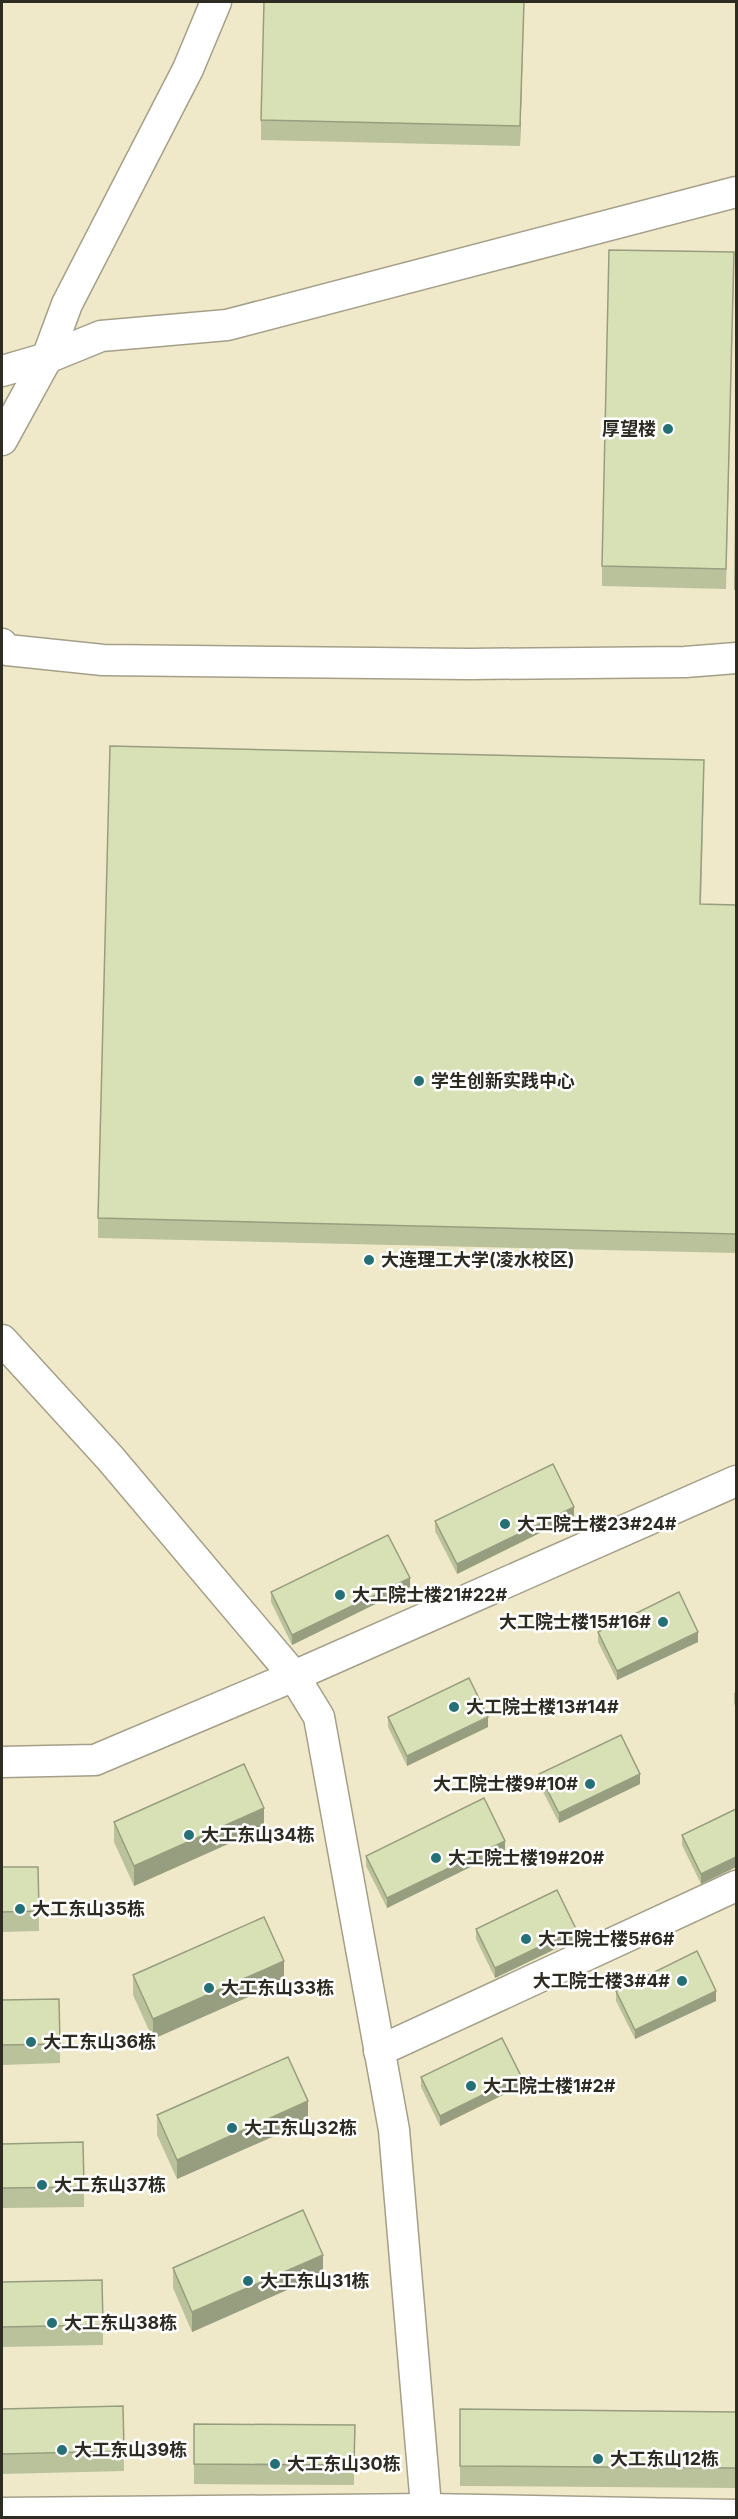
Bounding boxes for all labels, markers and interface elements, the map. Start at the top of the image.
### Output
place label: 厚望楼 [602,418,656,439]
marker: 厚望楼 [661,422,675,436]
place label: 学生创新实践中心 [431,1070,575,1091]
marker: 学生创新实践中心 [412,1074,426,1088]
place label: 大连理工大学(凌水校区) [381,1249,575,1270]
marker: 大连理工大学(凌水校区) [362,1253,376,1267]
place label: 大工院士楼23#24# [517,1513,677,1534]
marker: 大工院士楼23#24# [498,1517,512,1531]
place label: 大工院士楼21#22# [352,1584,507,1605]
marker: 大工院士楼21#22# [333,1588,347,1602]
place label: 大工院士楼15#16# [499,1611,651,1632]
marker: 大工院士楼15#16# [656,1615,670,1629]
place label: 大工院士楼13#14# [466,1696,619,1717]
marker: 大工院士楼13#14# [447,1700,461,1714]
place label: 大工院士楼9#10# [433,1773,578,1794]
marker: 大工院士楼9#10# [583,1777,597,1791]
place label: 大工东山34栋 [201,1824,315,1845]
marker: 大工东山34栋 [182,1828,196,1842]
place label: 大工院士楼19#20# [448,1847,605,1868]
marker: 大工院士楼19#20# [429,1851,443,1865]
place label: 大工东山35栋 [32,1898,145,1919]
marker: 大工东山35栋 [13,1902,27,1916]
place label: 大工院士楼5#6# [538,1928,675,1949]
marker: 大工院士楼5#6# [519,1932,533,1946]
place label: 大工院士楼3#4# [533,1970,670,1991]
marker: 大工院士楼3#4# [675,1974,689,1988]
place label: 大工东山33栋 [221,1977,334,1998]
marker: 大工东山33栋 [202,1981,216,1995]
place label: 大工东山36栋 [43,2031,156,2052]
marker: 大工东山36栋 [24,2035,38,2049]
place label: 大工院士楼1#2# [483,2075,616,2096]
marker: 大工院士楼1#2# [464,2079,478,2093]
place label: 大工东山32栋 [244,2117,357,2138]
marker: 大工东山32栋 [225,2121,239,2135]
place label: 大工东山37栋 [54,2174,166,2195]
marker: 大工东山37栋 [35,2178,49,2192]
place label: 大工东山31栋 [260,2270,369,2291]
marker: 大工东山31栋 [241,2274,255,2288]
place label: 大工东山38栋 [64,2312,177,2333]
marker: 大工东山38栋 [45,2316,59,2330]
place label: 大工东山39栋 [74,2439,187,2460]
marker: 大工东山39栋 [55,2443,69,2457]
place label: 大工东山12栋 [610,2448,719,2469]
marker: 大工东山12栋 [591,2452,605,2466]
place label: 大工东山30栋 [287,2453,401,2474]
marker: 大工东山30栋 [268,2457,282,2471]

